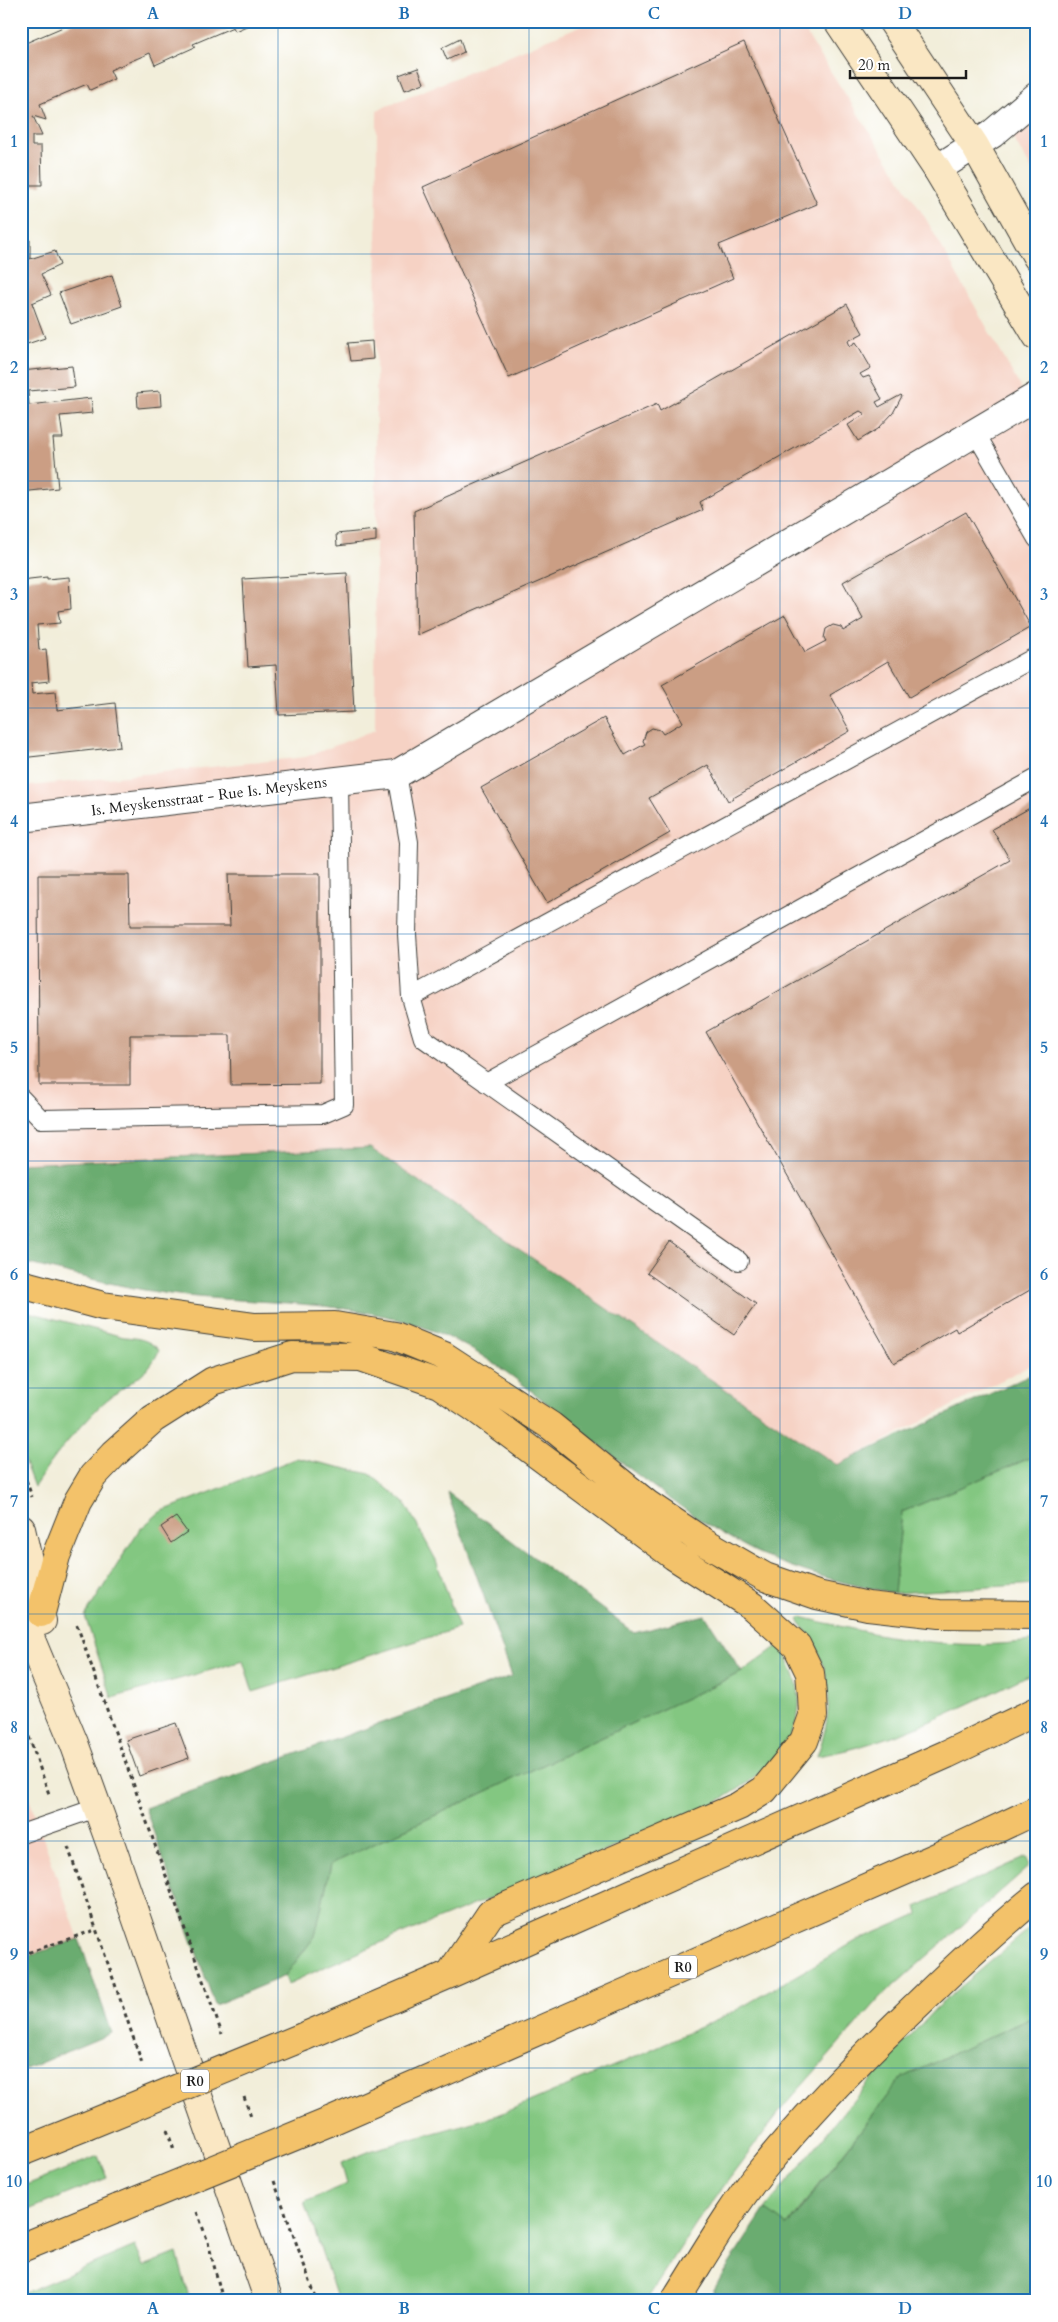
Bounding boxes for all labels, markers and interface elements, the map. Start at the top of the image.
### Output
text: A [147,3,159,25]
text: B [398,3,410,25]
text: C [648,3,660,25]
text: D [898,3,912,25]
scale bar [850,48,967,80]
text: 20 m [858,55,890,75]
text: 1 [10,131,18,153]
text: 1 [1040,131,1048,153]
text: 2 [10,357,18,379]
text: 2 [1040,357,1048,379]
text: 3 [10,584,18,606]
text: 3 [1040,584,1048,606]
street label: Is. Meyskensstraat - Rue Is. Meyskens [90,772,328,820]
text: 4 [10,811,18,833]
text: 4 [1040,811,1048,833]
text: 5 [10,1037,18,1059]
text: 5 [1040,1037,1048,1059]
text: 6 [10,1264,18,1286]
text: 6 [1040,1264,1048,1286]
text: 7 [10,1491,18,1513]
text: 7 [1040,1491,1048,1513]
text: 8 [10,1717,18,1739]
text: 8 [1040,1717,1048,1739]
text: 9 [10,1944,18,1966]
text: 9 [1040,1944,1048,1966]
road number: R0 [669,1955,697,1978]
road number: R0 [181,2070,209,2092]
text: 10 [6,2171,22,2193]
text: 10 [1036,2171,1052,2193]
text: A [147,2298,159,2320]
text: B [398,2298,410,2320]
text: C [648,2298,660,2320]
text: D [898,2298,912,2320]

